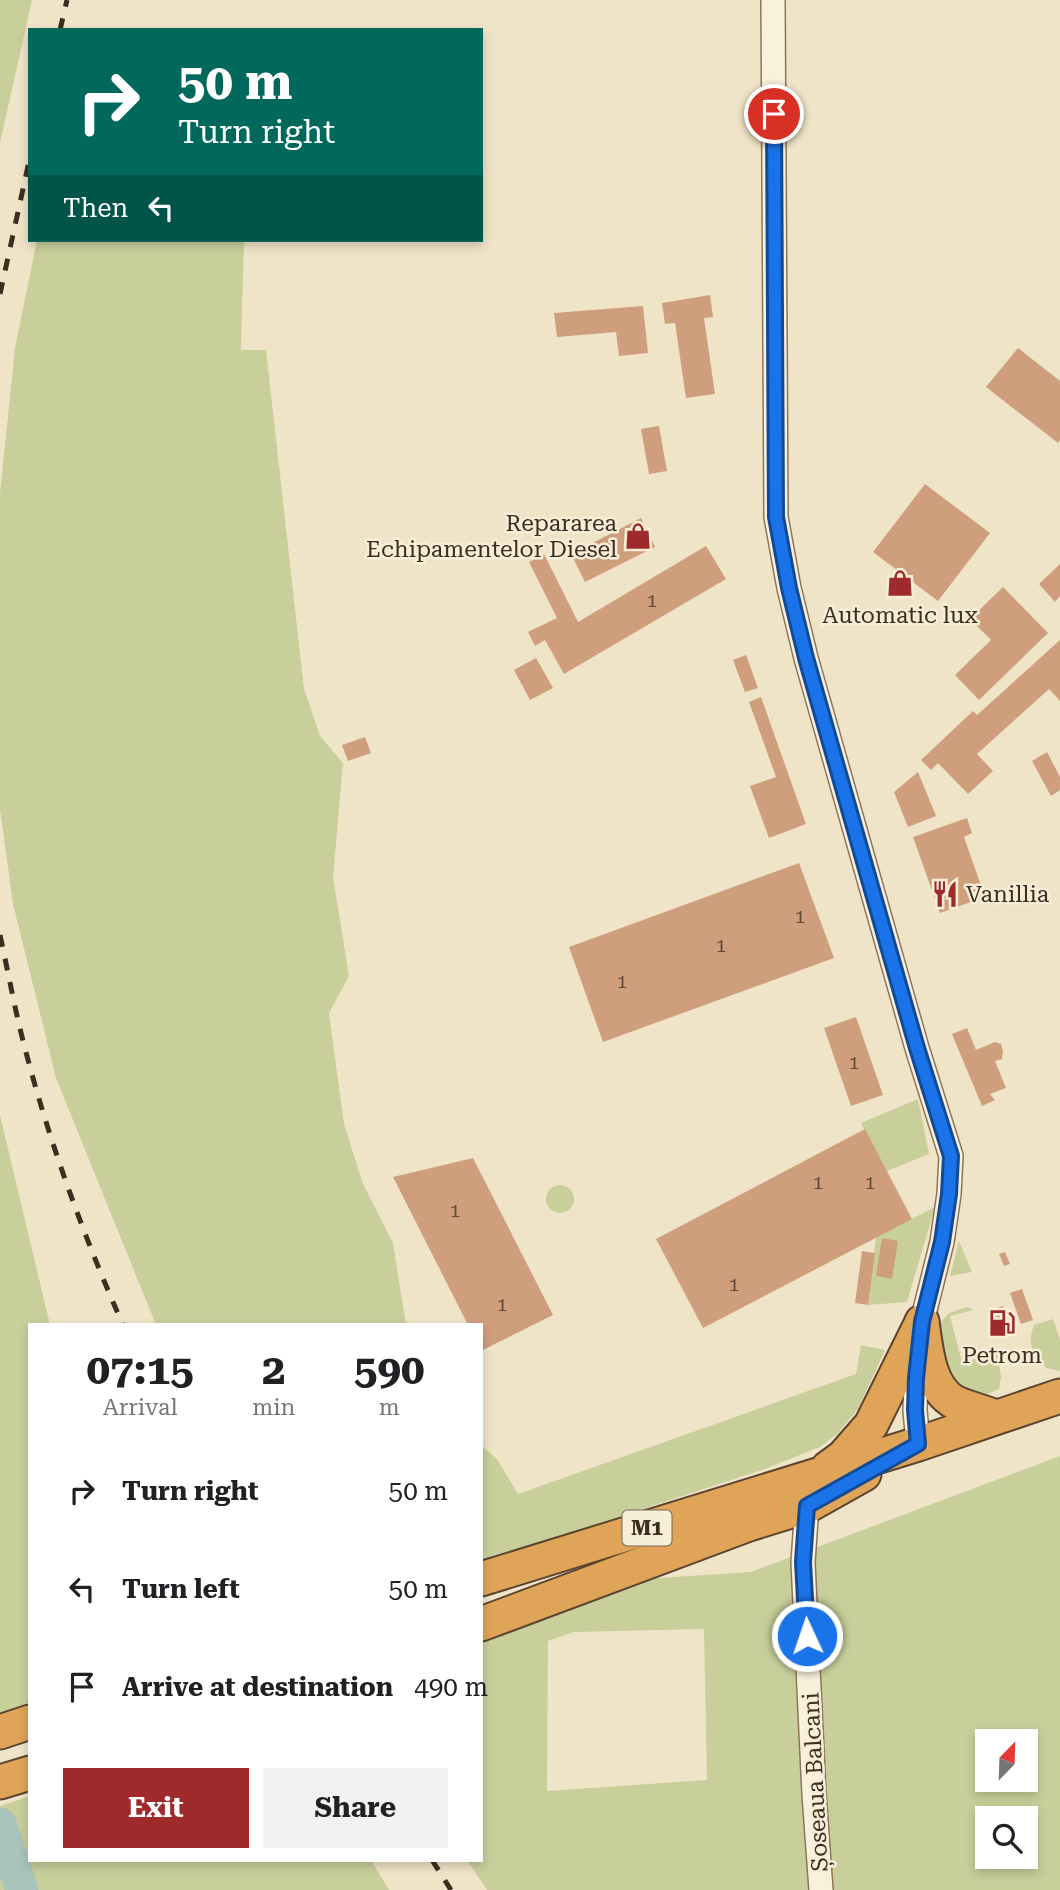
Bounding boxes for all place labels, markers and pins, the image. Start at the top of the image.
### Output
pin [744,84,804,144]
place label: Repararea Echipamentelor Diesel [366,510,618,563]
shop icon: Repararea Echipamentelor Diesel [623,521,653,551]
shop icon: Automatic lux [885,568,915,598]
place label: Automatic lux [822,602,978,629]
restaurant icon: Vanillia [930,879,960,909]
place label: Vanillia [966,881,1050,908]
fuel station icon: Petrom [987,1308,1017,1338]
place label: Petrom [962,1342,1042,1369]

